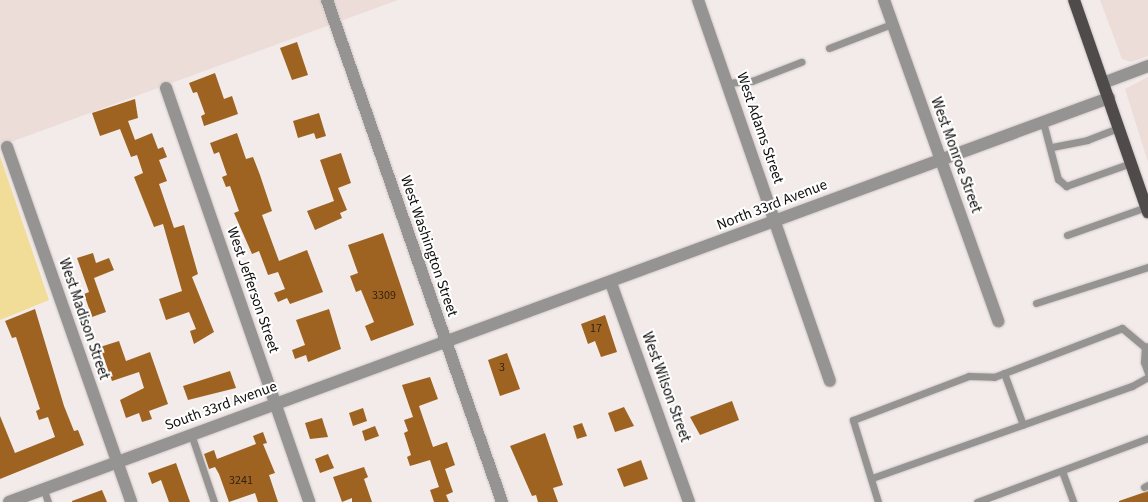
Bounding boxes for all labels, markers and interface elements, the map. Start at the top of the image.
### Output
street label: West Adams Street [733,70,787,186]
street label: West Monroe Street [927,95,985,215]
street label: West Washington Street [396,173,462,319]
street label: North 33rd Avenue [714,176,830,234]
street label: West Jefferson Street [223,225,283,355]
street label: West Madison Street [55,256,113,382]
house number: 3309 [372,289,396,303]
house number: 17 [590,322,602,336]
street label: West Wilson Street [638,330,694,444]
house number: 3 [499,361,505,375]
street label: South 33rd Avenue [162,377,280,435]
house number: 3241 [229,474,253,488]

